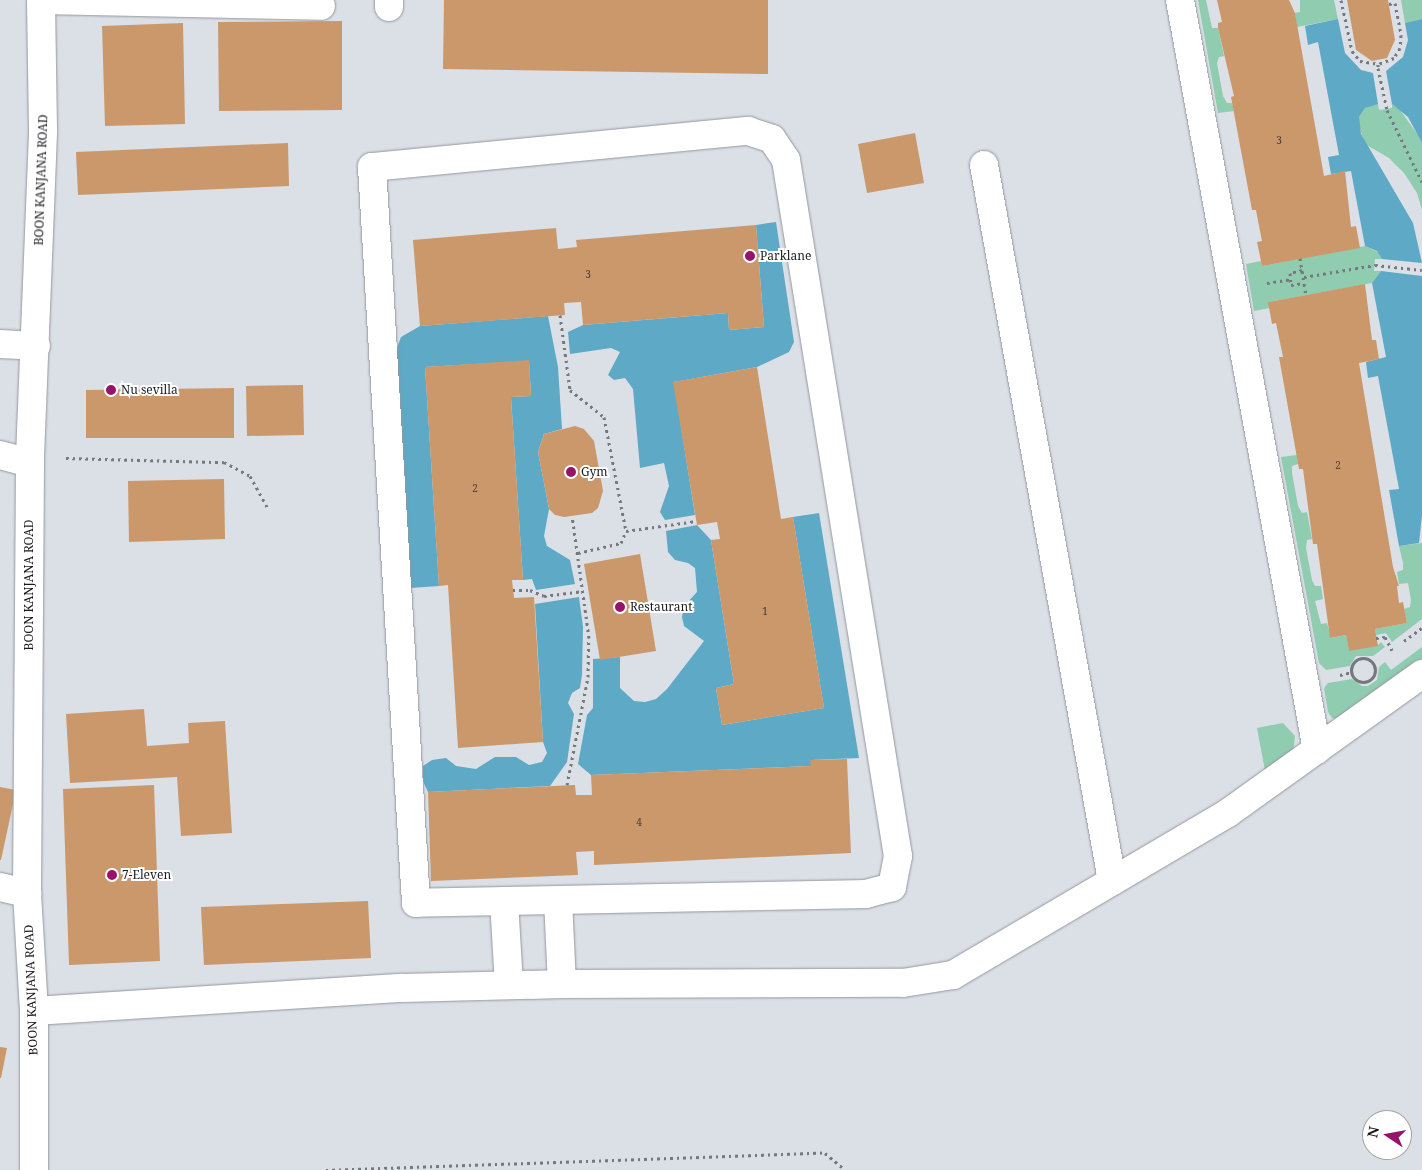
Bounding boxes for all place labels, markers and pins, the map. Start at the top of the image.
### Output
place label: Parklane [760,249,811,263]
marker: Parklane [744,250,756,262]
place label: Nu sevilla [121,383,178,397]
marker: Nu sevilla [105,384,117,396]
place label: Gym [581,465,608,479]
marker: Gym [565,466,577,478]
place label: Restaurant [630,600,692,614]
marker: Restaurant [614,601,626,613]
place label: 7-Eleven [122,868,171,882]
marker: 7-Eleven [106,869,118,881]

